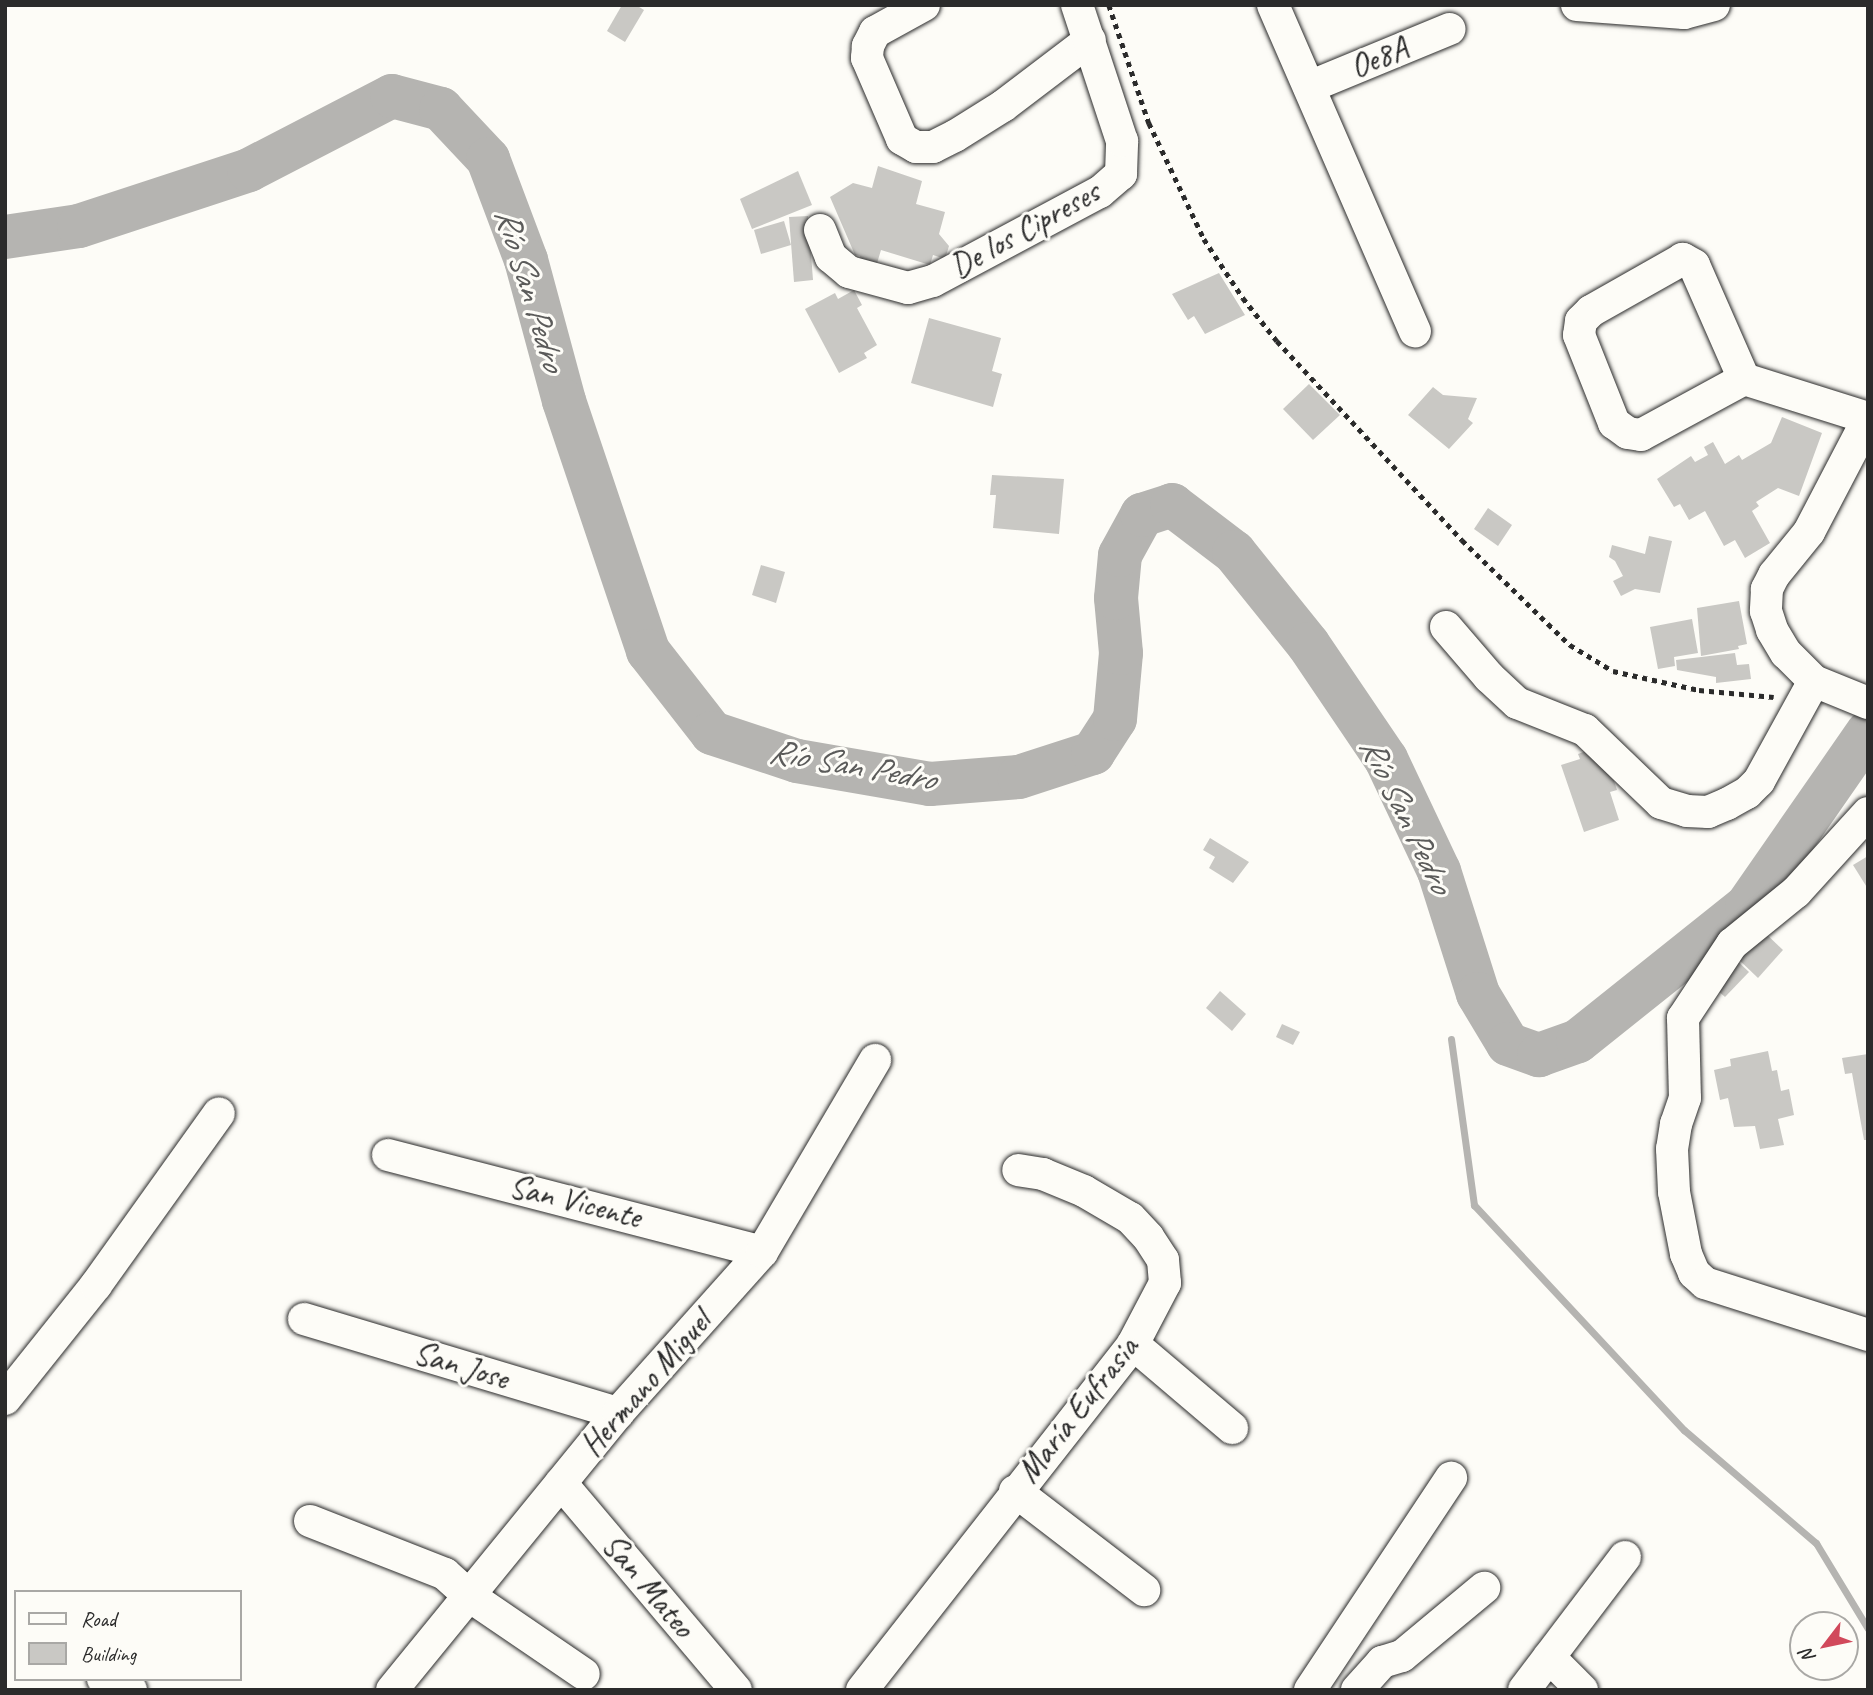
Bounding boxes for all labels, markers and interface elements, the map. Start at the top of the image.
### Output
street label: Oe8A [1344,29,1414,87]
street label: De los Cipreses [943,173,1107,287]
water label: Río San Pedro [485,203,575,375]
water label: Río San Pedro [766,730,938,800]
water label: Río San Pedro [1350,730,1462,900]
street label: San Vicente [505,1167,645,1237]
street label: Hermano Miguel [572,1303,720,1465]
street label: María Eufrasia [1008,1329,1148,1491]
street label: San Jose [409,1333,513,1399]
street label: San Mateo [593,1526,703,1646]
legend [14,1590,242,1681]
text: Road [81,1606,116,1632]
north arrow [1789,1611,1859,1681]
text: Building [81,1641,136,1667]
text: N [1795,1645,1821,1667]

